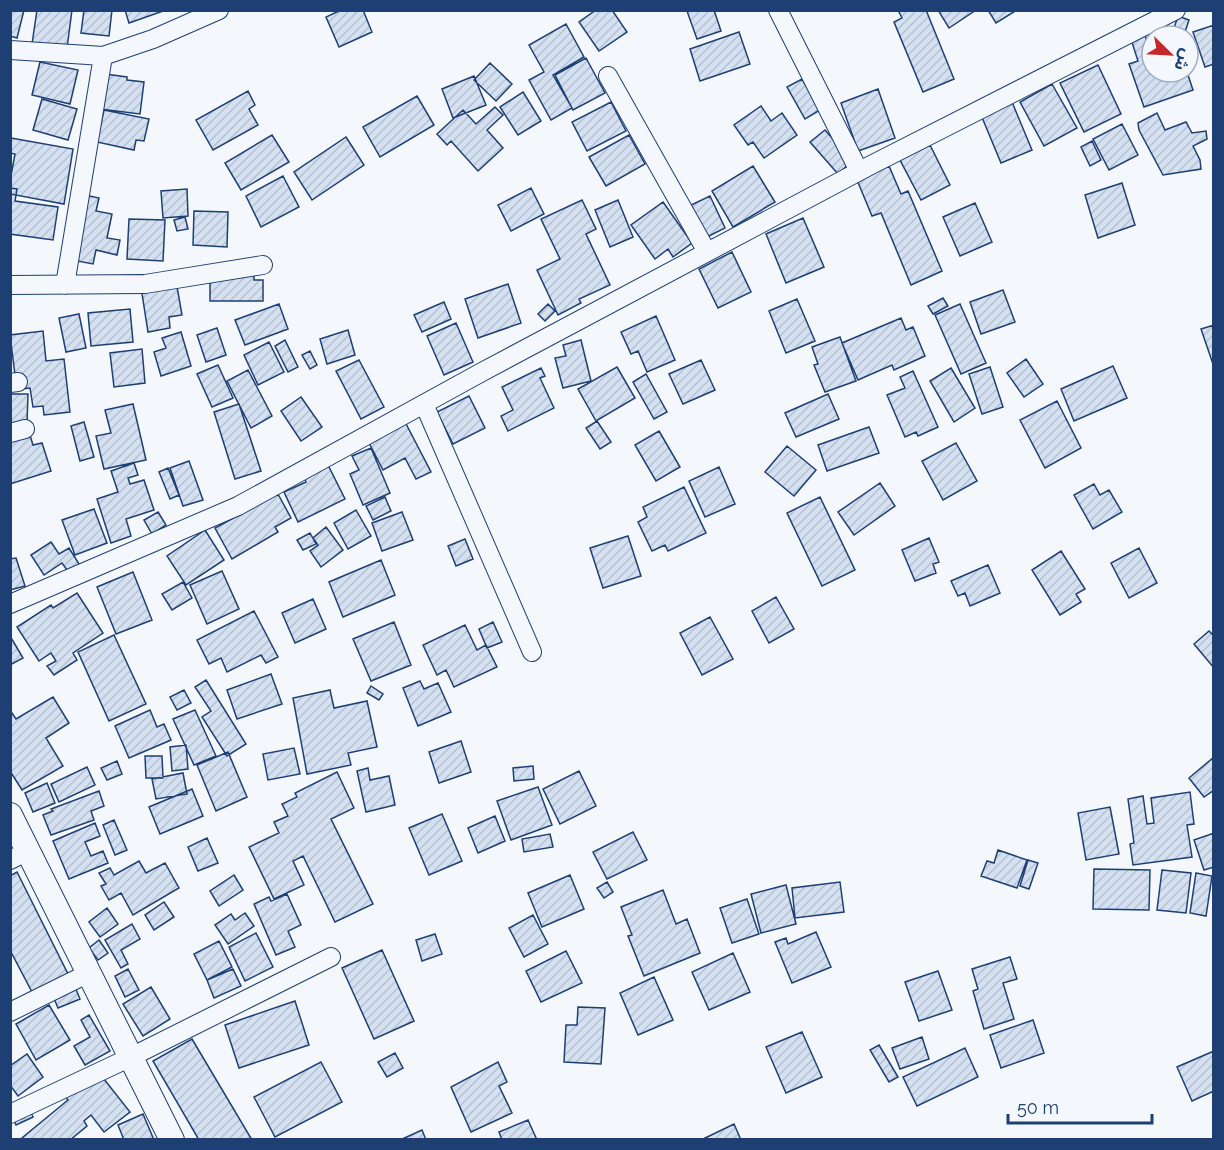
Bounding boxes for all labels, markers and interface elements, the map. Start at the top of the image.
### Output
north arrow [1140,24,1200,84]
text: ش [1170,46,1196,74]
scale bar [1008,1087,1152,1125]
text: 50 m [1017,1097,1059,1118]

